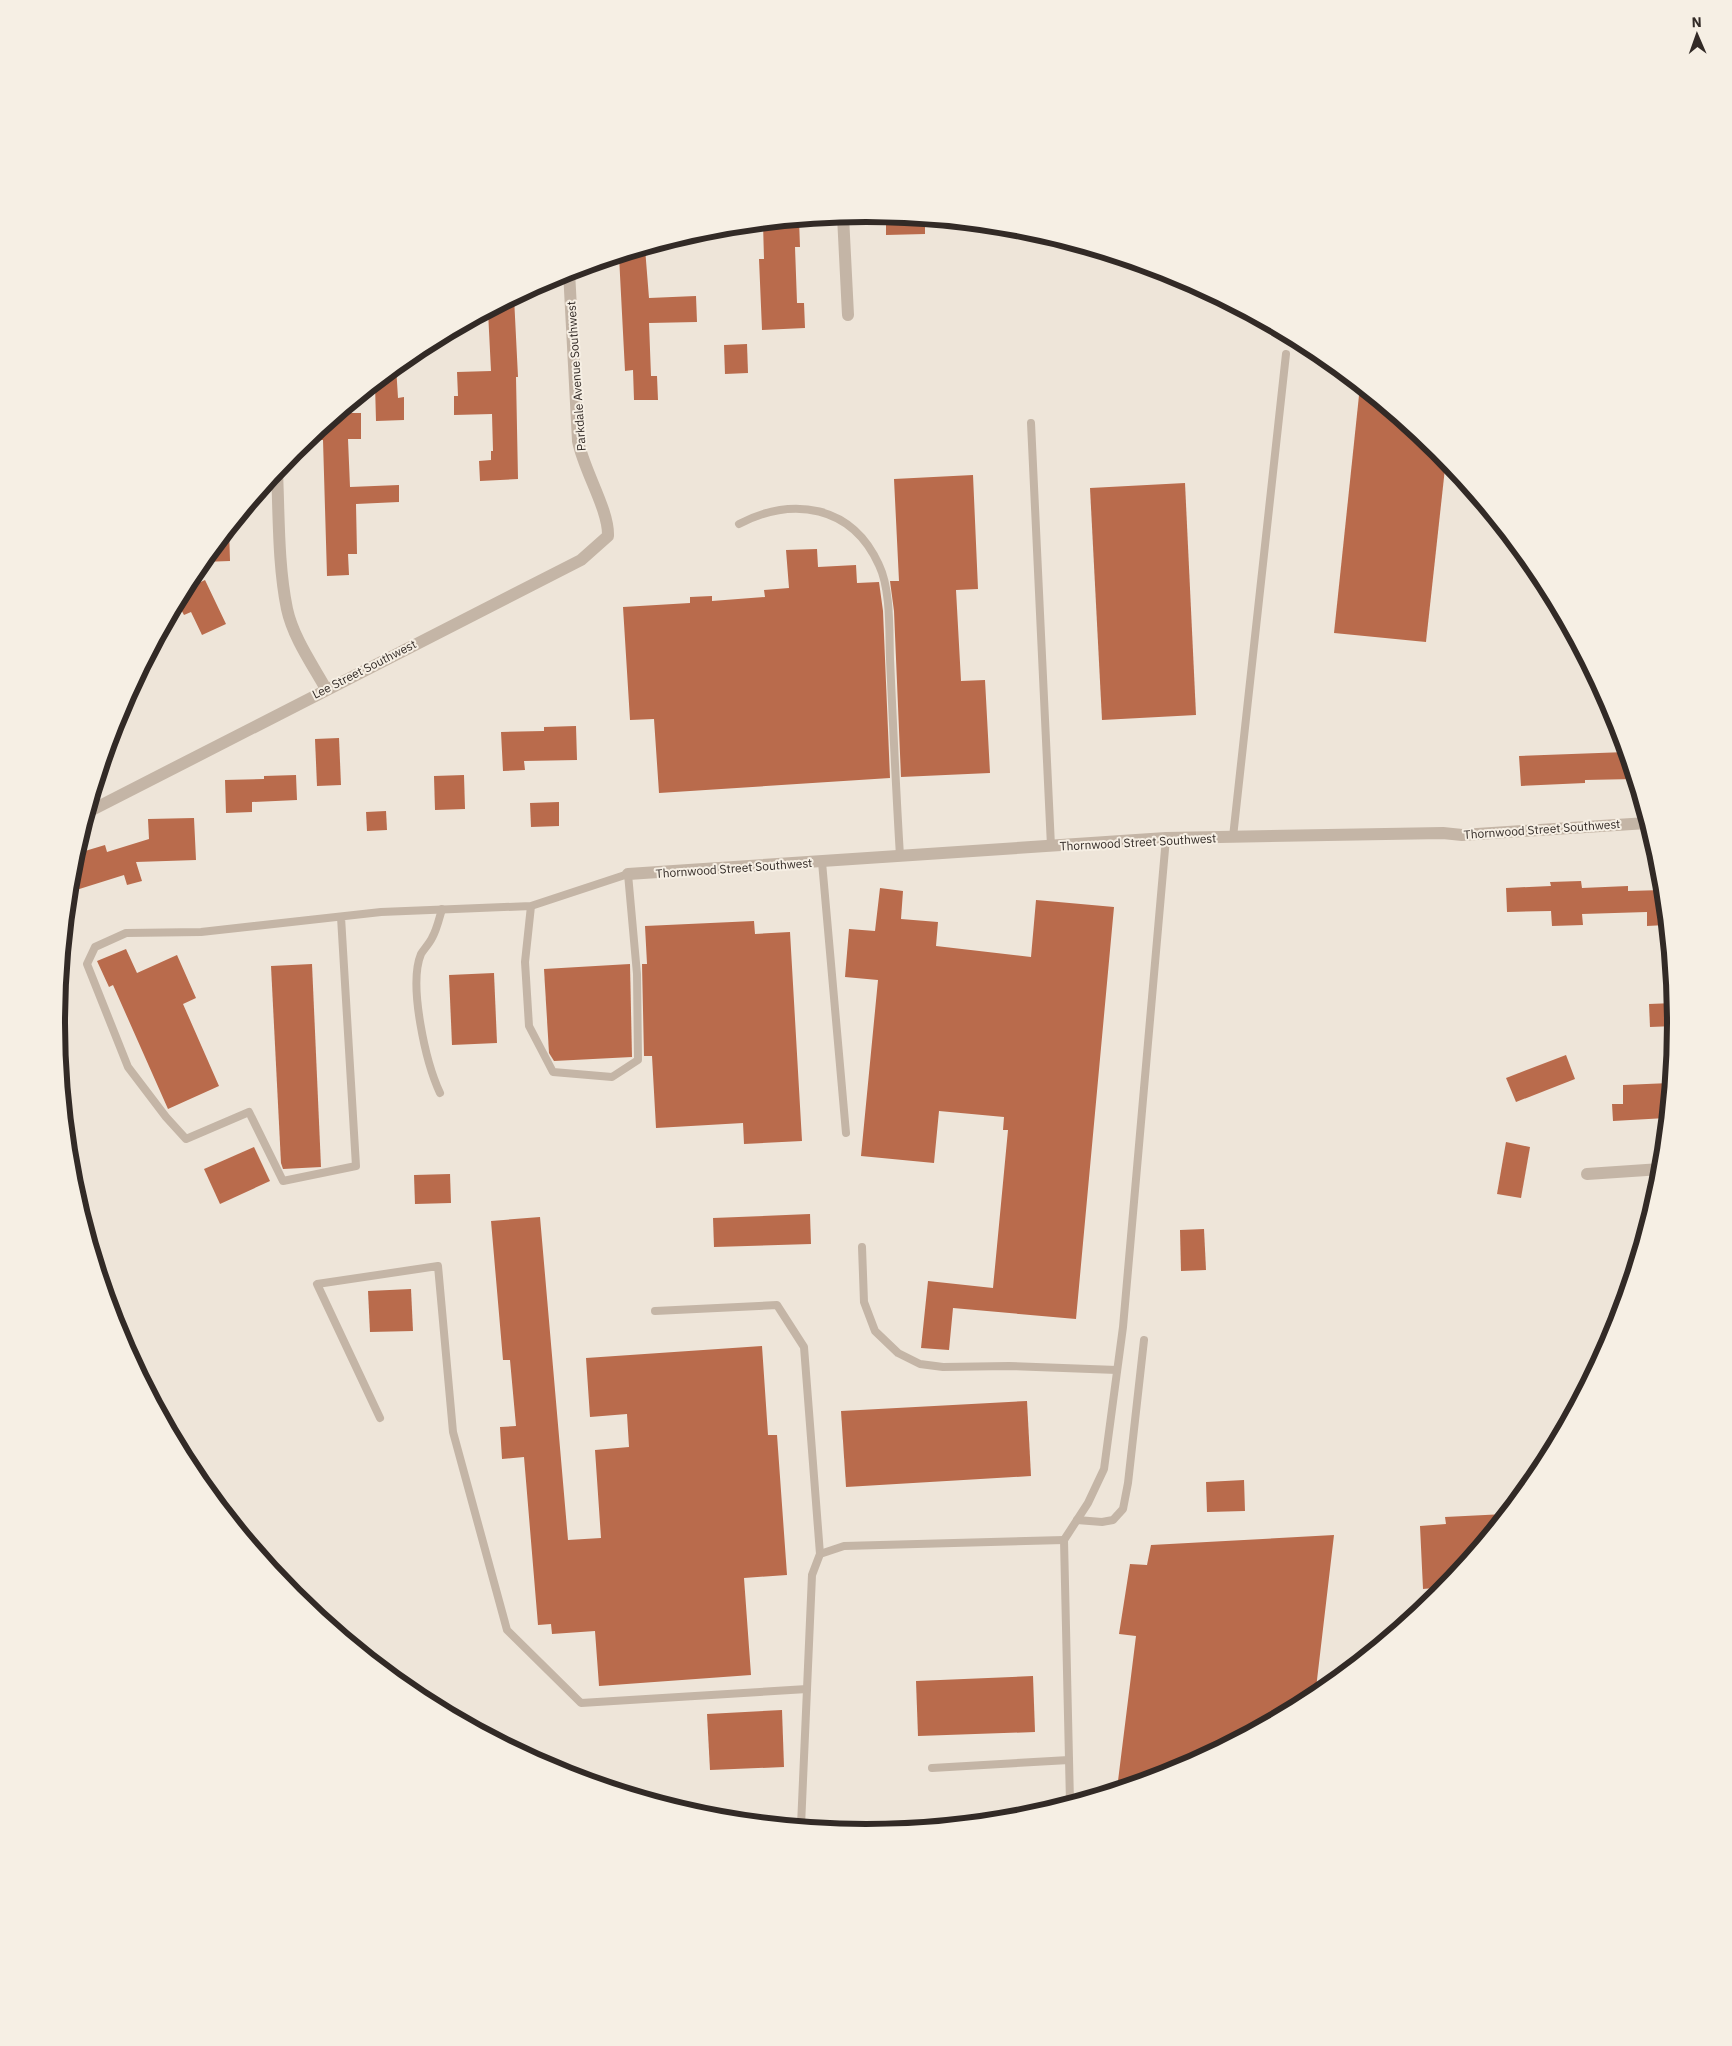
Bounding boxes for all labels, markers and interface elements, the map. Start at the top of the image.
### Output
north arrow [1672,10,1722,60]
text: N [1691,13,1702,31]
street label: Parkdale Avenue Southwest [563,301,589,451]
street label: Lee Street Southwest [309,636,419,702]
street label: Thornwood Street Southwest [1463,816,1621,842]
street label: Thornwood Street Southwest [1059,830,1217,854]
street label: Thornwood Street Southwest [655,855,813,881]

